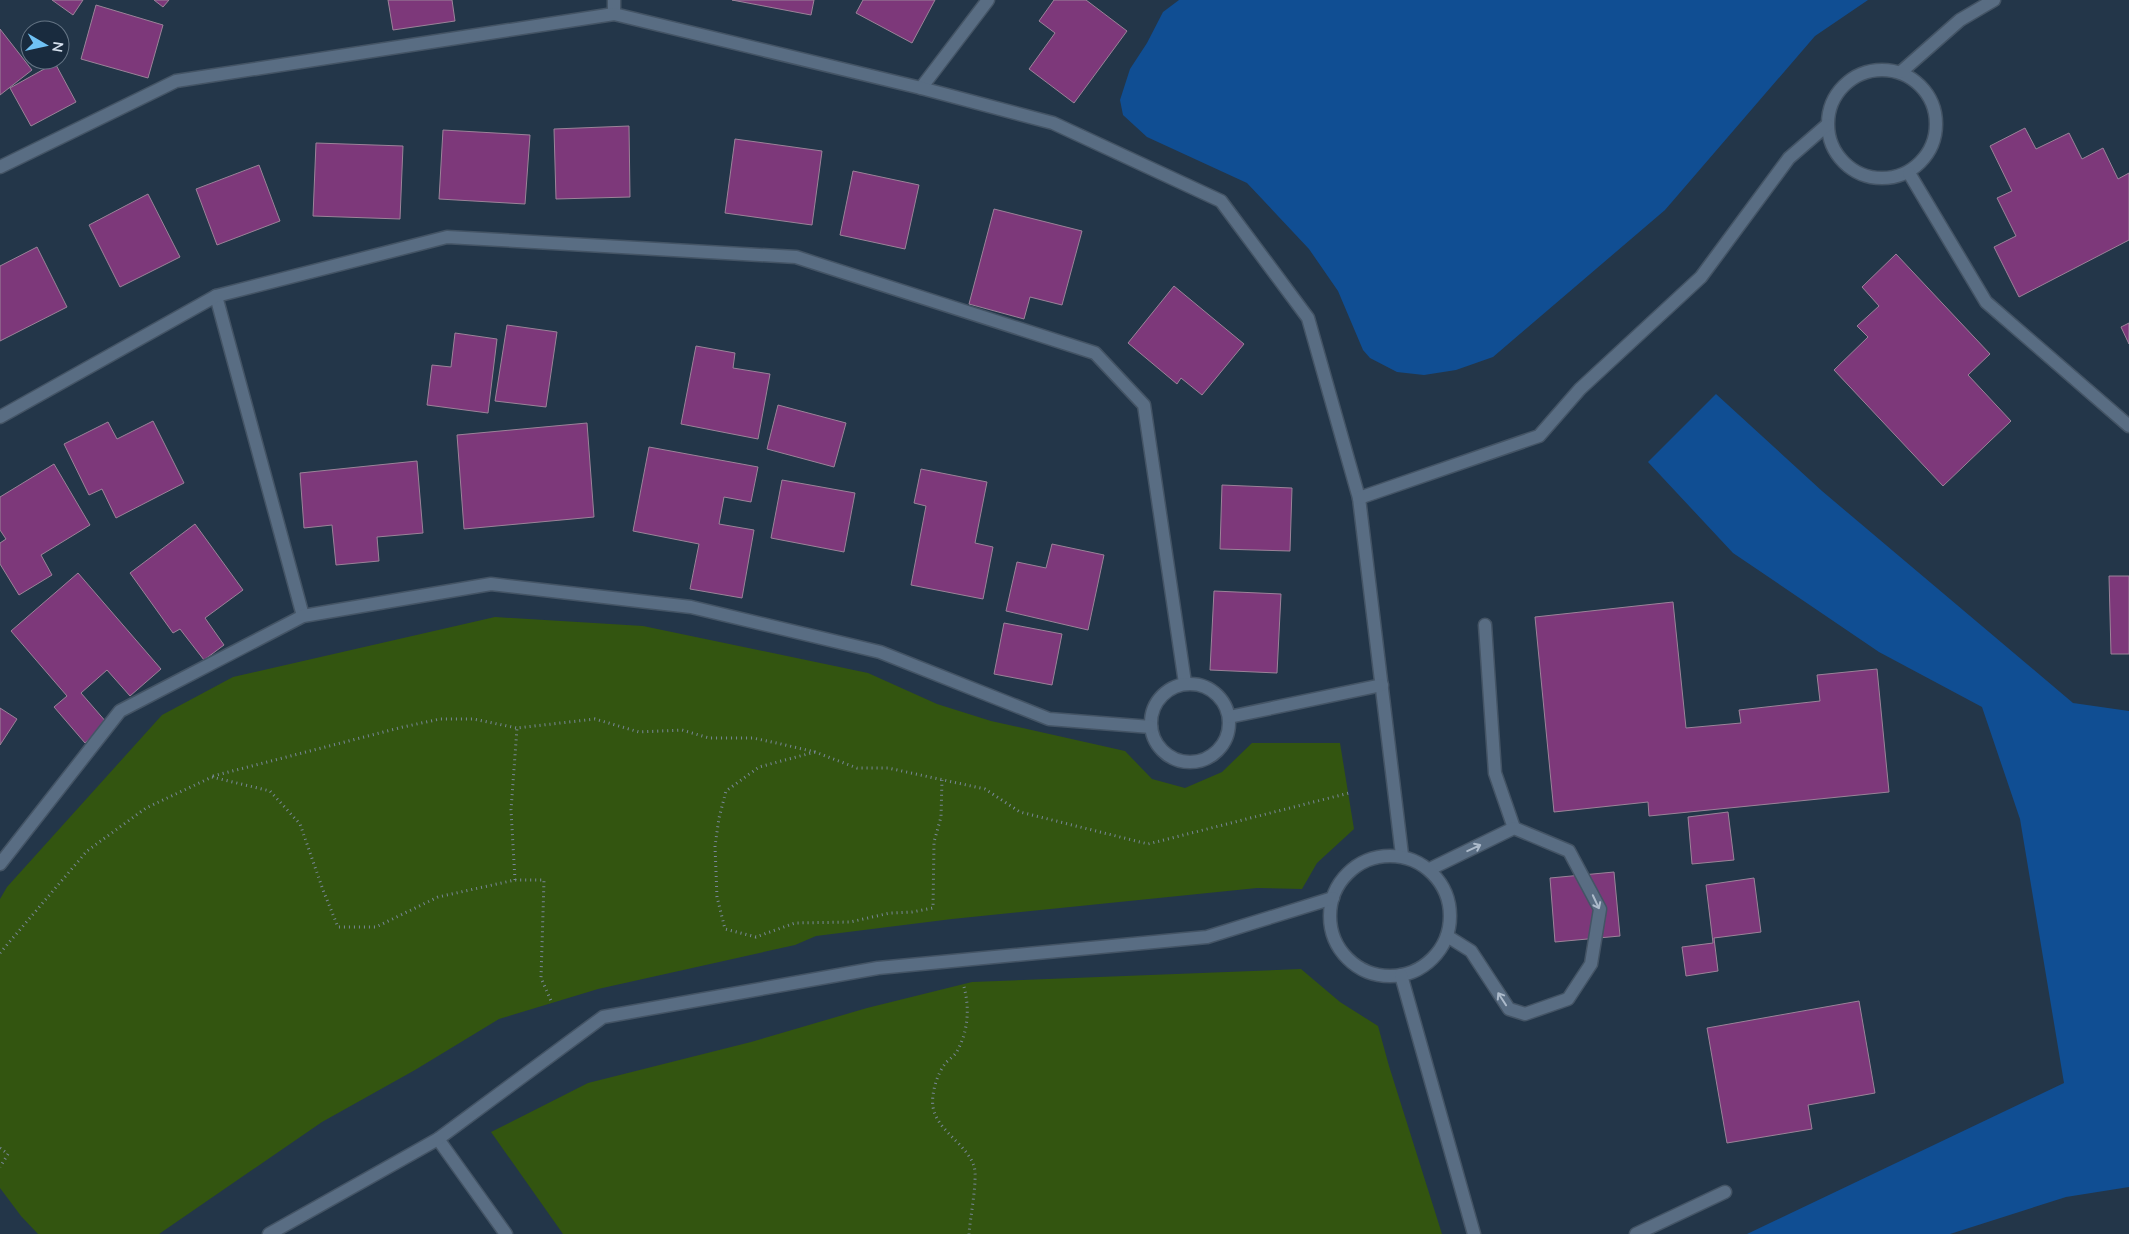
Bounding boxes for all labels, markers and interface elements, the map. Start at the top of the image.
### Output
north arrow [20,20,70,70]
text: N [47,40,68,54]
one-way arrow [1466,843,1481,852]
one-way arrow [1591,895,1601,910]
one-way arrow [1497,992,1507,1006]

